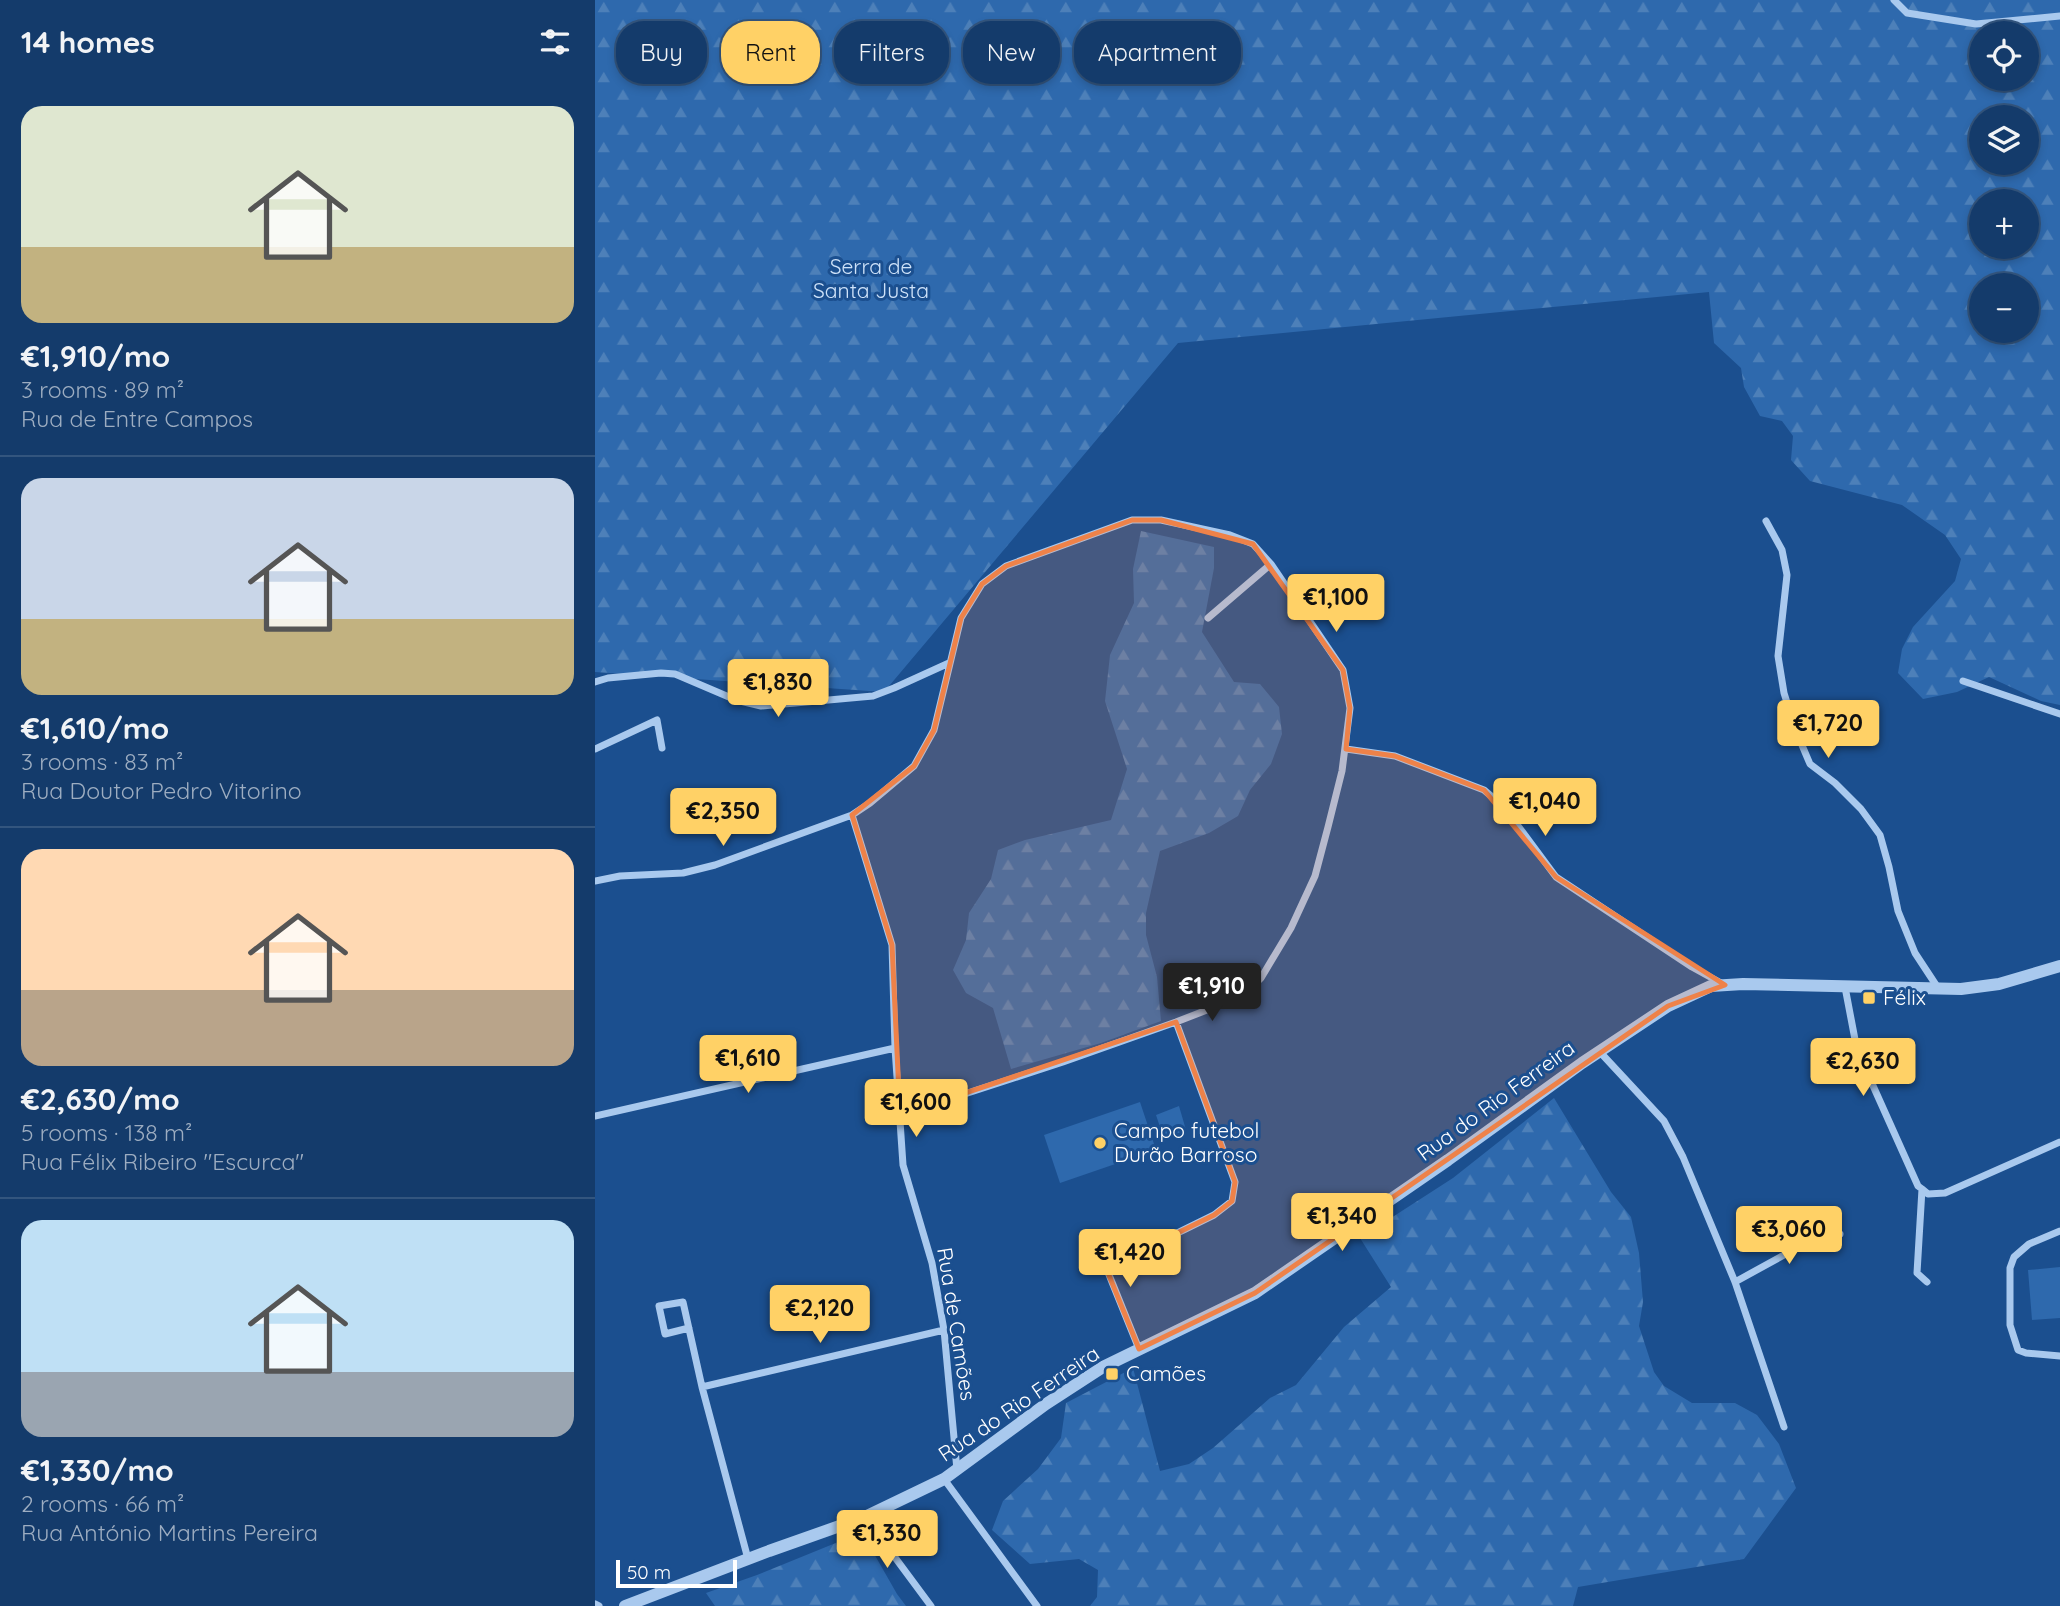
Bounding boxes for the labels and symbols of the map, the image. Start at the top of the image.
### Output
park label: Serra de Santa Justa [813,253,929,303]
pin: €1,100 [1279,574,1393,634]
pin: €1,830 [721,660,835,719]
pin: €1,720 [1771,700,1885,760]
pin: €1,040 [1488,778,1602,838]
pin: €2,350 [666,788,780,848]
pin: €1,910 [1155,964,1269,1023]
place label: Félix [1883,984,1926,1010]
marker: Félix [1861,990,1877,1006]
street label: Rua do Rio Ferreira [1412,1034,1579,1166]
pin: €1,610 [691,1036,805,1095]
pin: €2,630 [1806,1038,1920,1098]
pin: €1,600 [859,1080,973,1139]
place label: Campo futebol Durão Barroso [1114,1117,1259,1167]
marker: Campo futebol Durão Barroso [1092,1135,1108,1151]
pin: €1,340 [1285,1194,1399,1253]
pin: €3,060 [1732,1206,1846,1266]
pin: €1,420 [1073,1230,1187,1289]
street label: Rua de Camões [932,1245,982,1402]
pin: €2,120 [763,1286,877,1345]
street label: Rua do Rio Ferreira [933,1340,1104,1467]
place label: Camões [1126,1360,1206,1386]
marker: Camões [1104,1366,1120,1382]
pin: €1,330 [830,1510,944,1570]
scale bar [616,1557,737,1589]

